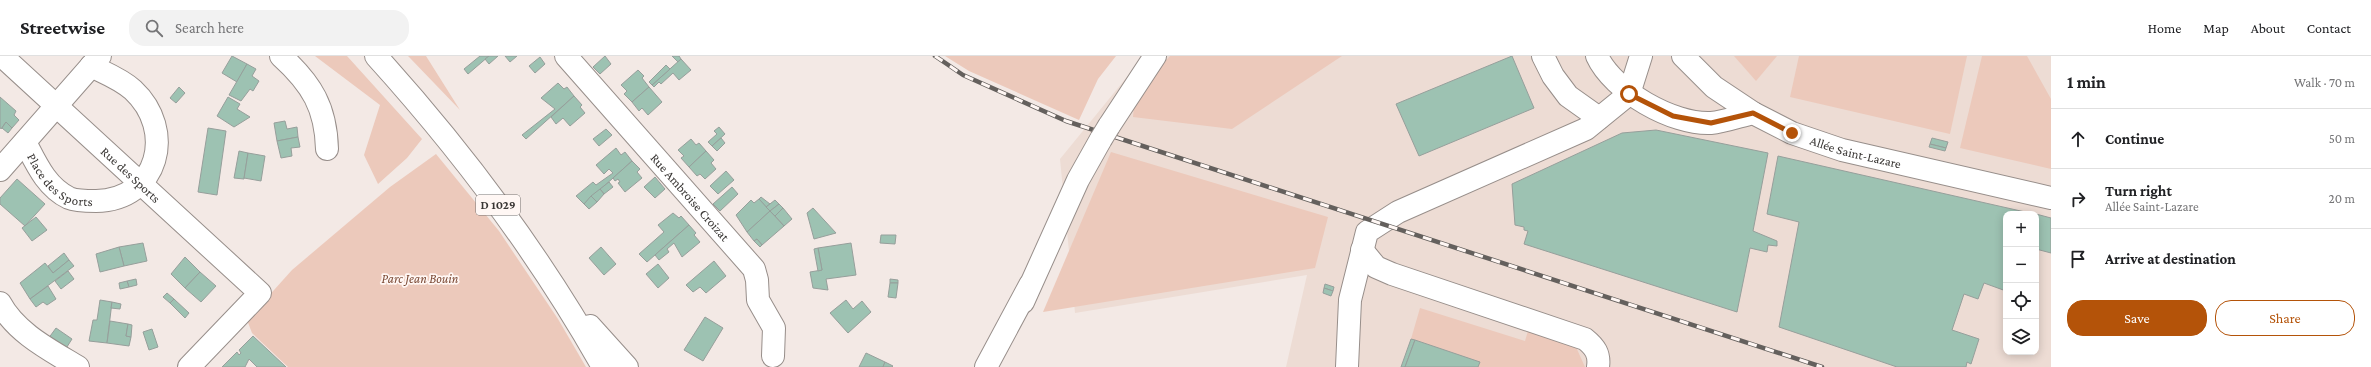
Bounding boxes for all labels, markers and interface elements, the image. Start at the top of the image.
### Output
search box [129,10,409,46]
text: Streetwise [20,17,105,38]
icon: search [143,17,165,39]
text: Search here [175,20,244,36]
text: Home [2148,20,2181,36]
text: Map [2203,20,2229,36]
text: About [2251,20,2285,36]
text: Contact [2307,20,2351,36]
text: 1 min [2067,73,2106,92]
text: Walk · 70 m [2294,75,2355,90]
route start [1620,85,1638,103]
route end [1783,124,1801,142]
icon: ahead [2067,128,2089,150]
text: Continue [2105,131,2164,147]
text: 50 m [2329,131,2355,146]
street label: Allée Saint-Lazare [1808,132,1903,171]
street label: Rue des Sports [98,143,164,205]
street label: Rue Ambroise Croizat [648,150,733,244]
street label: Place des Sports [25,151,93,209]
text: Turn right [2105,183,2172,199]
icon: right [2067,188,2089,210]
text: 20 m [2329,191,2355,206]
road number: D 1029 [476,195,520,215]
text: Allée Saint-Lazare [2105,199,2199,214]
map controls [2003,211,2039,355]
button: + [2003,211,2039,247]
button: − [2003,247,2039,283]
icon: arrive [2067,248,2089,270]
text: Arrive at destination [2105,251,2236,267]
park label: Parc Jean Bouin [382,271,459,286]
button: locate [2003,283,2039,319]
button: Save [2067,300,2207,336]
button: Share [2215,300,2355,336]
button: layers [2003,319,2039,355]

